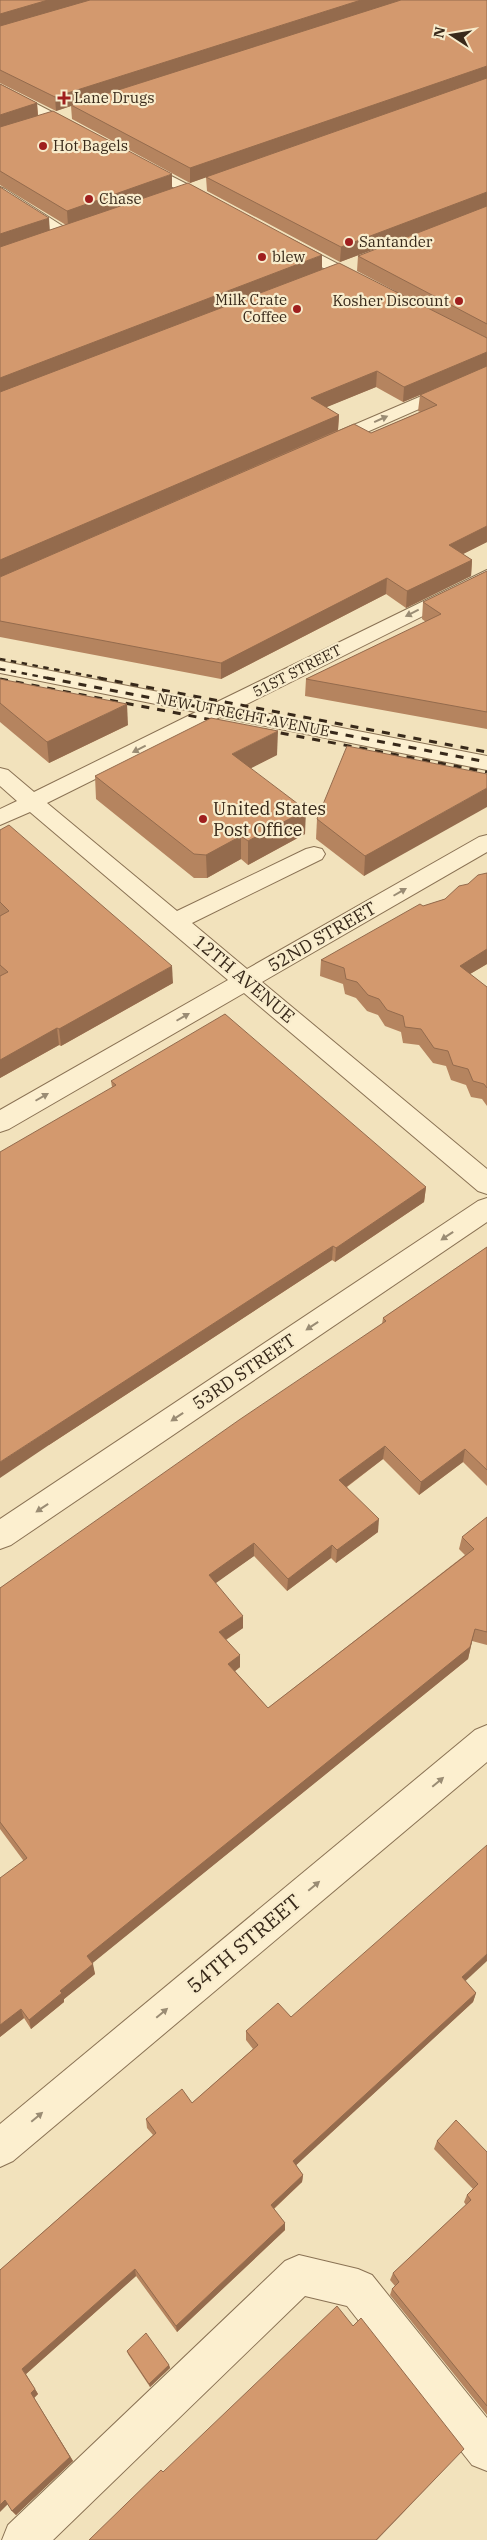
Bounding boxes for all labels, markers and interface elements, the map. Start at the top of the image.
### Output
north arrow [427,10,477,60]
text: N [429,25,449,40]
place label: Lane Drugs [74,88,155,107]
marker: Lane Drugs [58,92,70,104]
place label: Hot Bagels [53,136,128,155]
marker: Hot Bagels [37,140,49,152]
place label: Chase [99,189,142,208]
marker: Chase [83,193,95,205]
place label: Santander [359,232,433,251]
marker: Santander [343,236,355,248]
place label: blew [272,247,306,266]
marker: blew [256,251,268,263]
place label: Milk Crate Coffee [215,290,287,326]
place label: Kosher Discount [333,291,449,310]
marker: Kosher Discount [453,295,465,307]
marker: Milk Crate Coffee [291,303,303,315]
one-way arrow [374,415,388,423]
one-way arrow [405,609,419,617]
street label: 51ST STREET [249,640,345,701]
street label: NEW UTRECHT AVENUE [155,688,331,741]
one-way arrow [131,745,146,753]
place label: United States Post Office [213,797,326,841]
marker: United States Post Office [197,813,209,825]
one-way arrow [394,888,407,897]
street label: 52ND STREET [263,896,380,977]
street label: 12TH AVENUE [189,930,300,1028]
one-way arrow [177,1012,190,1021]
one-way arrow [36,1093,49,1102]
one-way arrow [440,1231,453,1240]
one-way arrow [305,1321,319,1331]
street label: 53RD STREET [188,1328,300,1415]
one-way arrow [170,1412,184,1422]
one-way arrow [35,1503,49,1513]
one-way arrow [431,1776,444,1787]
one-way arrow [307,1880,320,1891]
street label: 54TH STREET [180,1887,306,1999]
one-way arrow [155,2007,168,2018]
one-way arrow [31,2111,44,2122]

